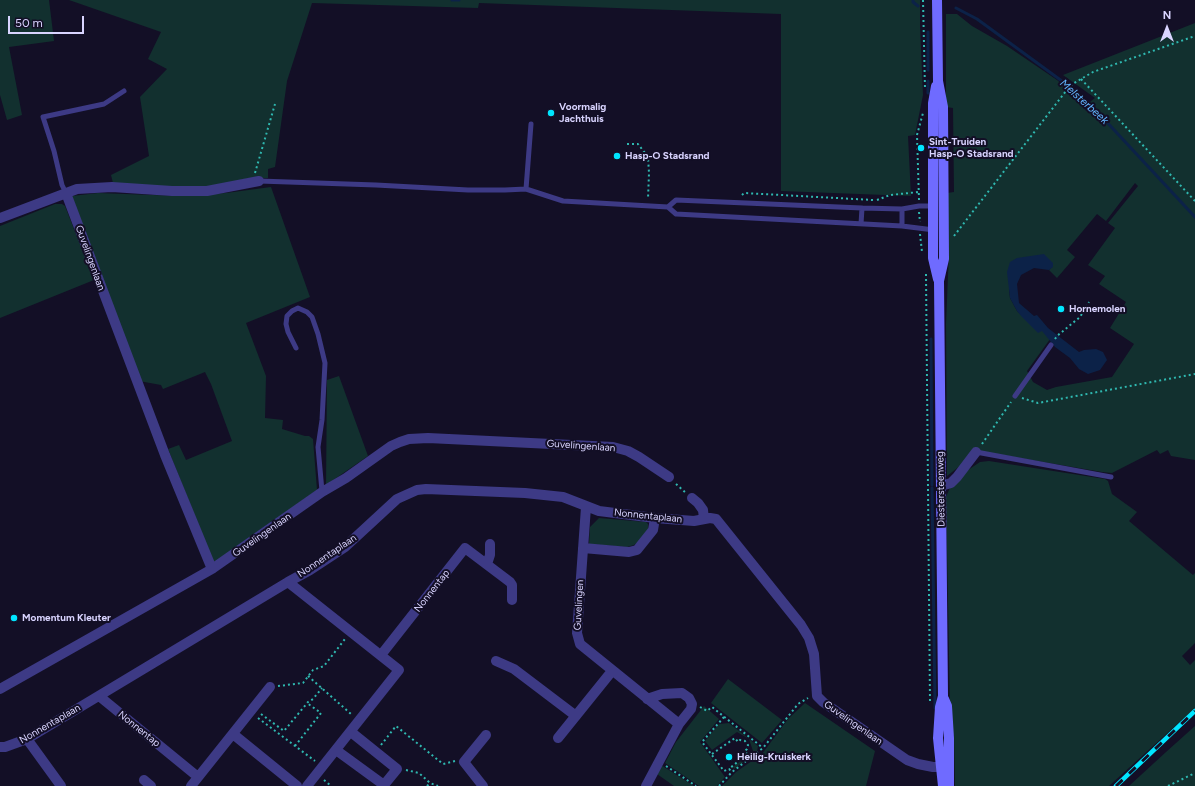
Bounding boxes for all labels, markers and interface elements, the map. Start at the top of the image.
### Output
scale bar [10,8,86,34]
north arrow [1147,8,1187,48]
text: N [1163,9,1171,22]
text: 50 m [15,16,43,30]
water label: Melsterbeek [1057,77,1111,127]
place label: Voormalig Jachthuis [559,101,606,124]
marker: Voormalig Jachthuis [546,108,556,118]
place label: Sint-Truiden Hasp-O Stadsrand [929,136,1014,160]
marker: Sint-Truiden Hasp-O Stadsrand [916,143,926,153]
place label: Hasp-O Stadsrand [625,150,710,162]
marker: Hasp-O Stadsrand [612,151,622,161]
street label: Guvelingenlaan [73,224,107,292]
place label: Hornemolen [1069,303,1126,315]
marker: Hornemolen [1056,304,1066,314]
street label: Guvelingenlaan [546,438,616,454]
street label: Diestersteenweg [934,451,948,527]
street label: Nonnentaplaan [613,506,683,526]
street label: Guvelingenlaan [230,510,294,560]
street label: Nonnentaplaan [295,532,359,580]
street label: Nonnentap [412,567,452,615]
street label: Guvelingen [572,579,586,631]
place label: Momentum Kleuter [22,612,111,624]
marker: Momentum Kleuter [9,613,19,623]
street label: Guvelingenlaan [821,698,885,748]
street label: Nonnentaplaan [17,702,83,746]
street label: Nonnentap [116,708,162,750]
place label: Heilig-Kruiskerk [737,751,811,763]
marker: Heilig-Kruiskerk [724,752,734,762]

